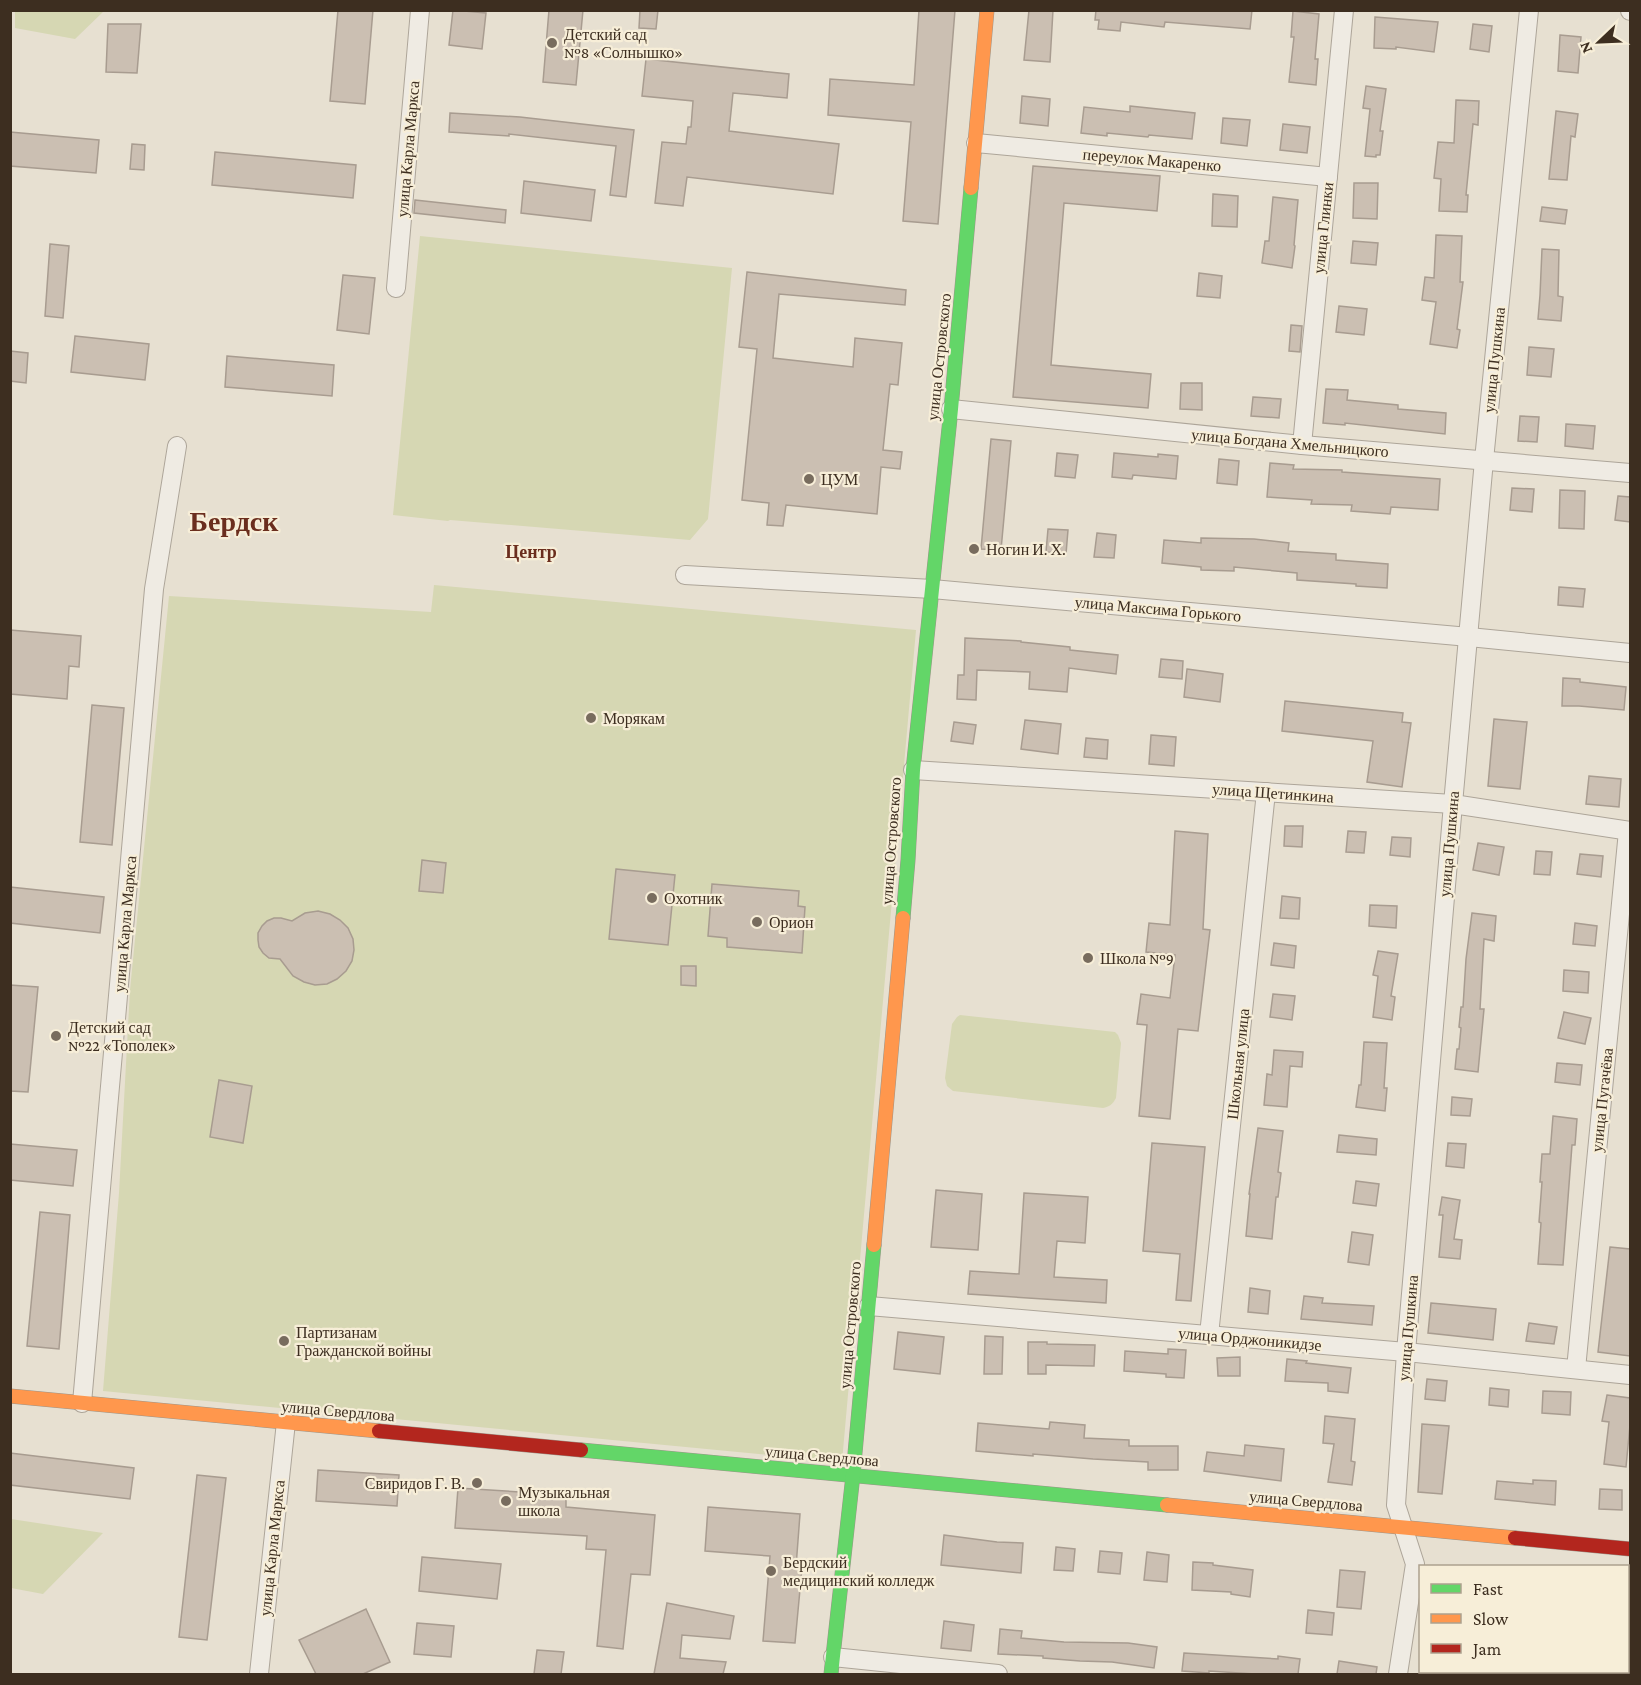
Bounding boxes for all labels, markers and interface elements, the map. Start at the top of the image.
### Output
north arrow [1569,12,1629,72]
place label: Детский сад №8 «Солнышко» [564,26,683,61]
marker: Детский сад №8 «Солнышко» [545,36,559,50]
text: N [1576,39,1596,56]
street label: улица Карла Маркса [394,80,423,218]
street label: переулок Макаренко [1082,145,1222,176]
street label: улица Глинки [1310,181,1337,275]
street label: улица Островского [924,292,955,422]
street label: улица Пушкина [1480,306,1509,414]
street label: улица Богдана Хмельницкого [1190,426,1389,461]
place label: ЦУМ [821,471,858,489]
marker: ЦУМ [802,472,816,486]
district label: Бердск [190,506,279,537]
place label: Ногин И. Х. [986,541,1066,558]
district label: Центр [505,542,557,562]
marker: Ногин И. Х. [967,542,981,556]
street label: улица Максима Горького [1074,593,1242,626]
place label: Морякам [603,710,665,728]
marker: Морякам [584,711,598,725]
street label: улица Островского [878,777,905,906]
street label: улица Щетинкина [1212,780,1334,807]
street label: улица Пушкина [1436,790,1463,898]
street label: улица Карла Маркса [111,855,140,993]
place label: Охотник [664,890,723,907]
marker: Охотник [645,891,659,905]
place label: Орион [769,914,814,932]
marker: Орион [750,915,764,929]
place label: Школа №9 [1100,950,1174,967]
marker: Школа №9 [1081,951,1095,965]
street label: Школьная улица [1224,1008,1253,1121]
place label: Детский сад №22 «Тополек» [68,1019,176,1054]
marker: Детский сад №22 «Тополек» [49,1029,63,1043]
street label: улица Пугачёва [1588,1047,1617,1153]
street label: улица Островского [836,1260,865,1390]
street label: улица Пушкина [1395,1274,1422,1382]
place label: Партизанам Гражданской войны [296,1324,431,1360]
street label: улица Орджоникидзе [1178,1324,1322,1355]
marker: Партизанам Гражданской войны [277,1334,291,1348]
street label: улица Свердлова [280,1398,396,1425]
street label: улица Свердлова [764,1443,880,1470]
place label: Свиридов Г. В. [365,1475,465,1493]
marker: Свиридов Г. В. [470,1476,484,1490]
street label: улица Карла Маркса [256,1479,289,1617]
place label: Музыкальная школа [518,1484,611,1519]
street label: улица Свердлова [1248,1488,1364,1515]
marker: Музыкальная школа [499,1494,513,1508]
place label: Бердский медицинский колледж [783,1554,935,1590]
marker: Бердский медицинский колледж [764,1564,778,1578]
legend [1419,1565,1629,1673]
text: Fast [1473,1579,1504,1599]
text: Slow [1473,1609,1509,1629]
text: Jam [1471,1639,1502,1659]

